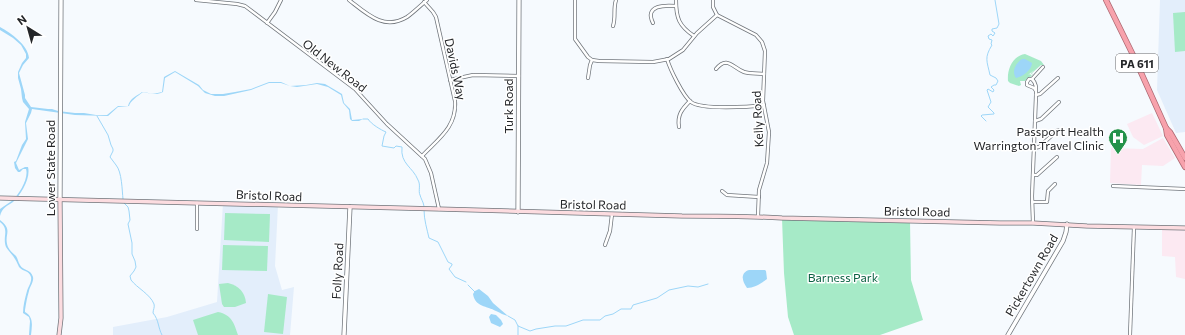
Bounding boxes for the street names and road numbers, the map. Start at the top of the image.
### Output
street label: Old New Road [300,36,370,94]
street label: Davids Way [443,37,469,101]
road number: PA 611 [1116,54,1158,72]
street label: Turk Road [501,78,515,134]
street label: Kelly Road [749,90,765,148]
street label: Lower State Road [43,120,57,216]
street label: Bristol Road [236,187,302,203]
street label: Bristol Road [560,196,626,212]
street label: Bristol Road [884,203,950,219]
street label: Pickertown Road [1002,231,1060,319]
street label: Folly Road [329,242,345,300]

